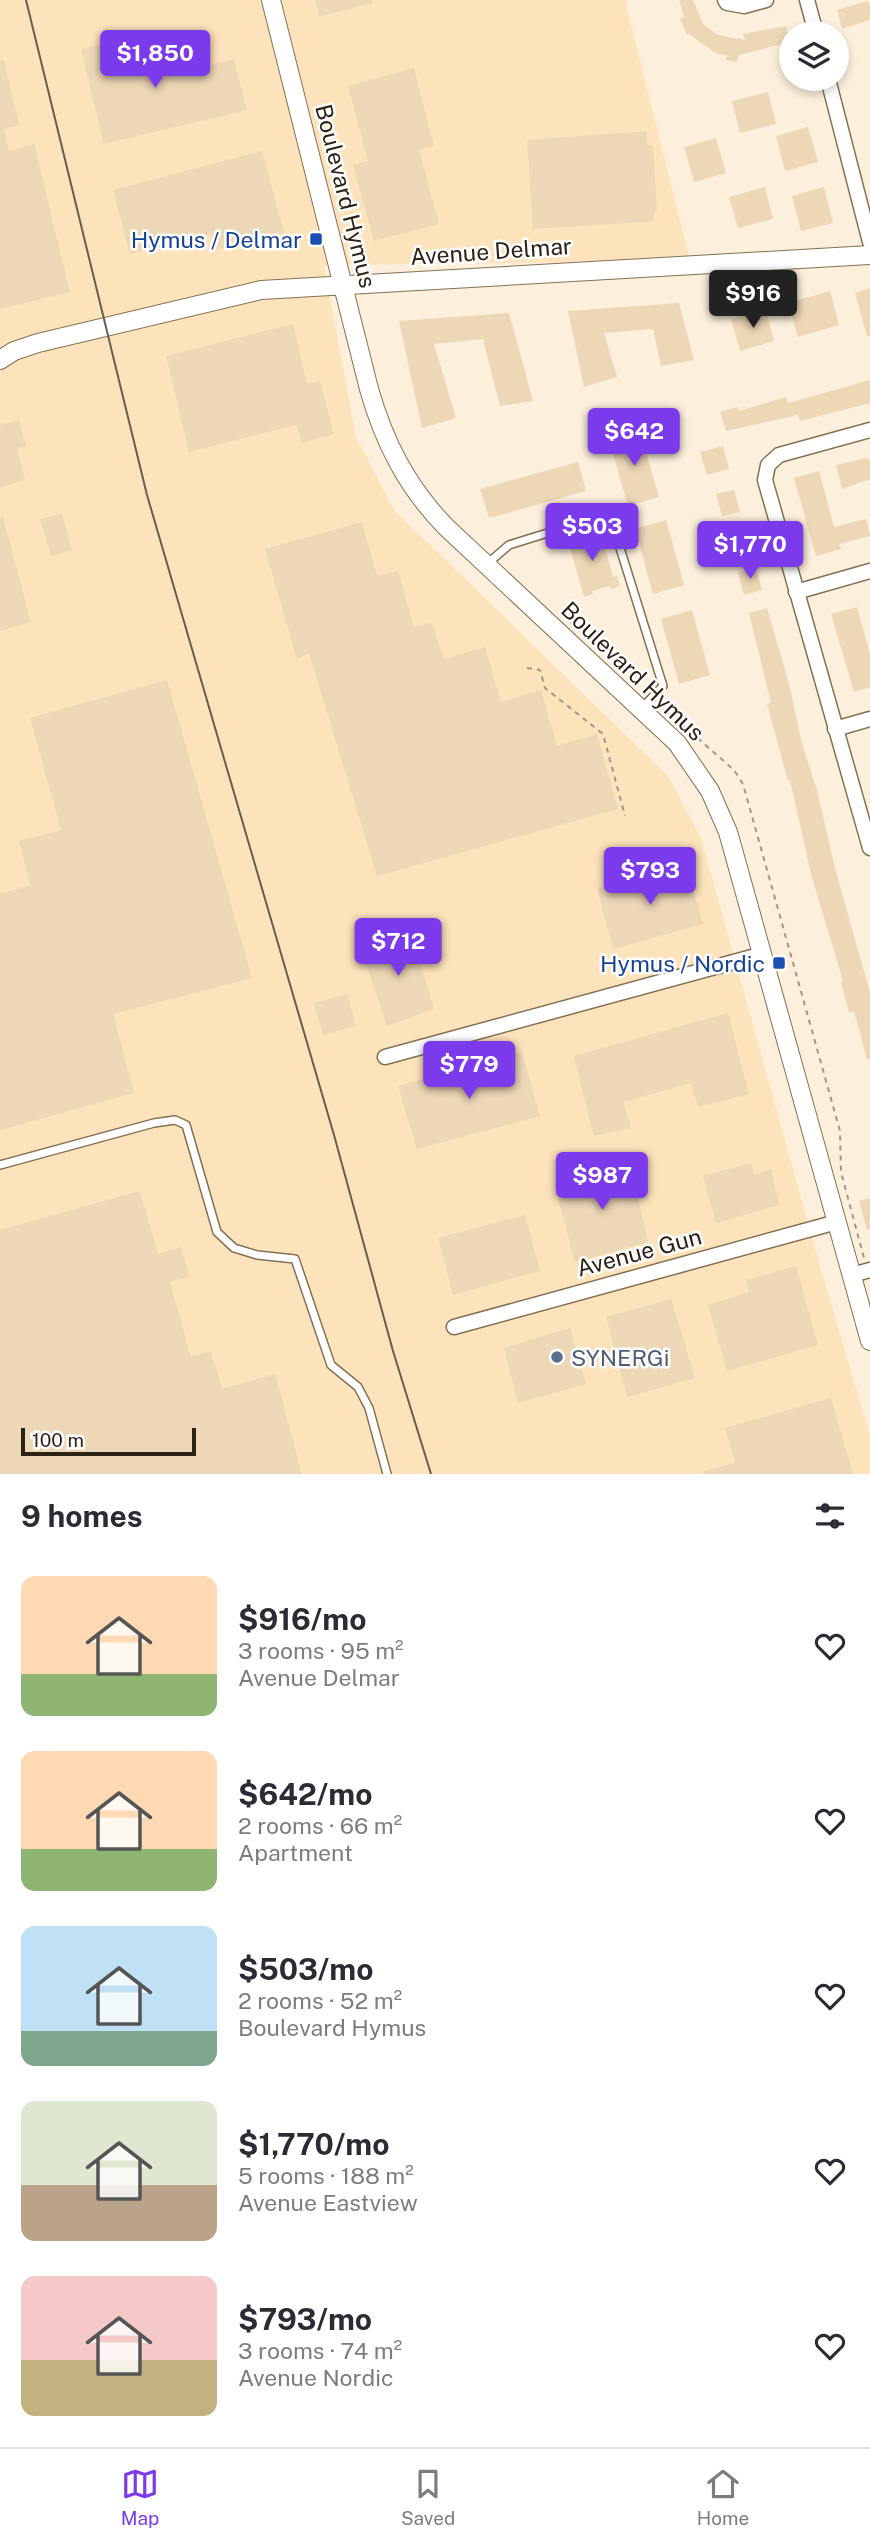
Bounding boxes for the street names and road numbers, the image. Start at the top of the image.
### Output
street label: Boulevard Hymus [310,101,382,291]
street label: Avenue Delmar [409,232,573,270]
street label: Boulevard Hymus [556,596,710,746]
street label: Avenue Gun [574,1222,704,1282]

